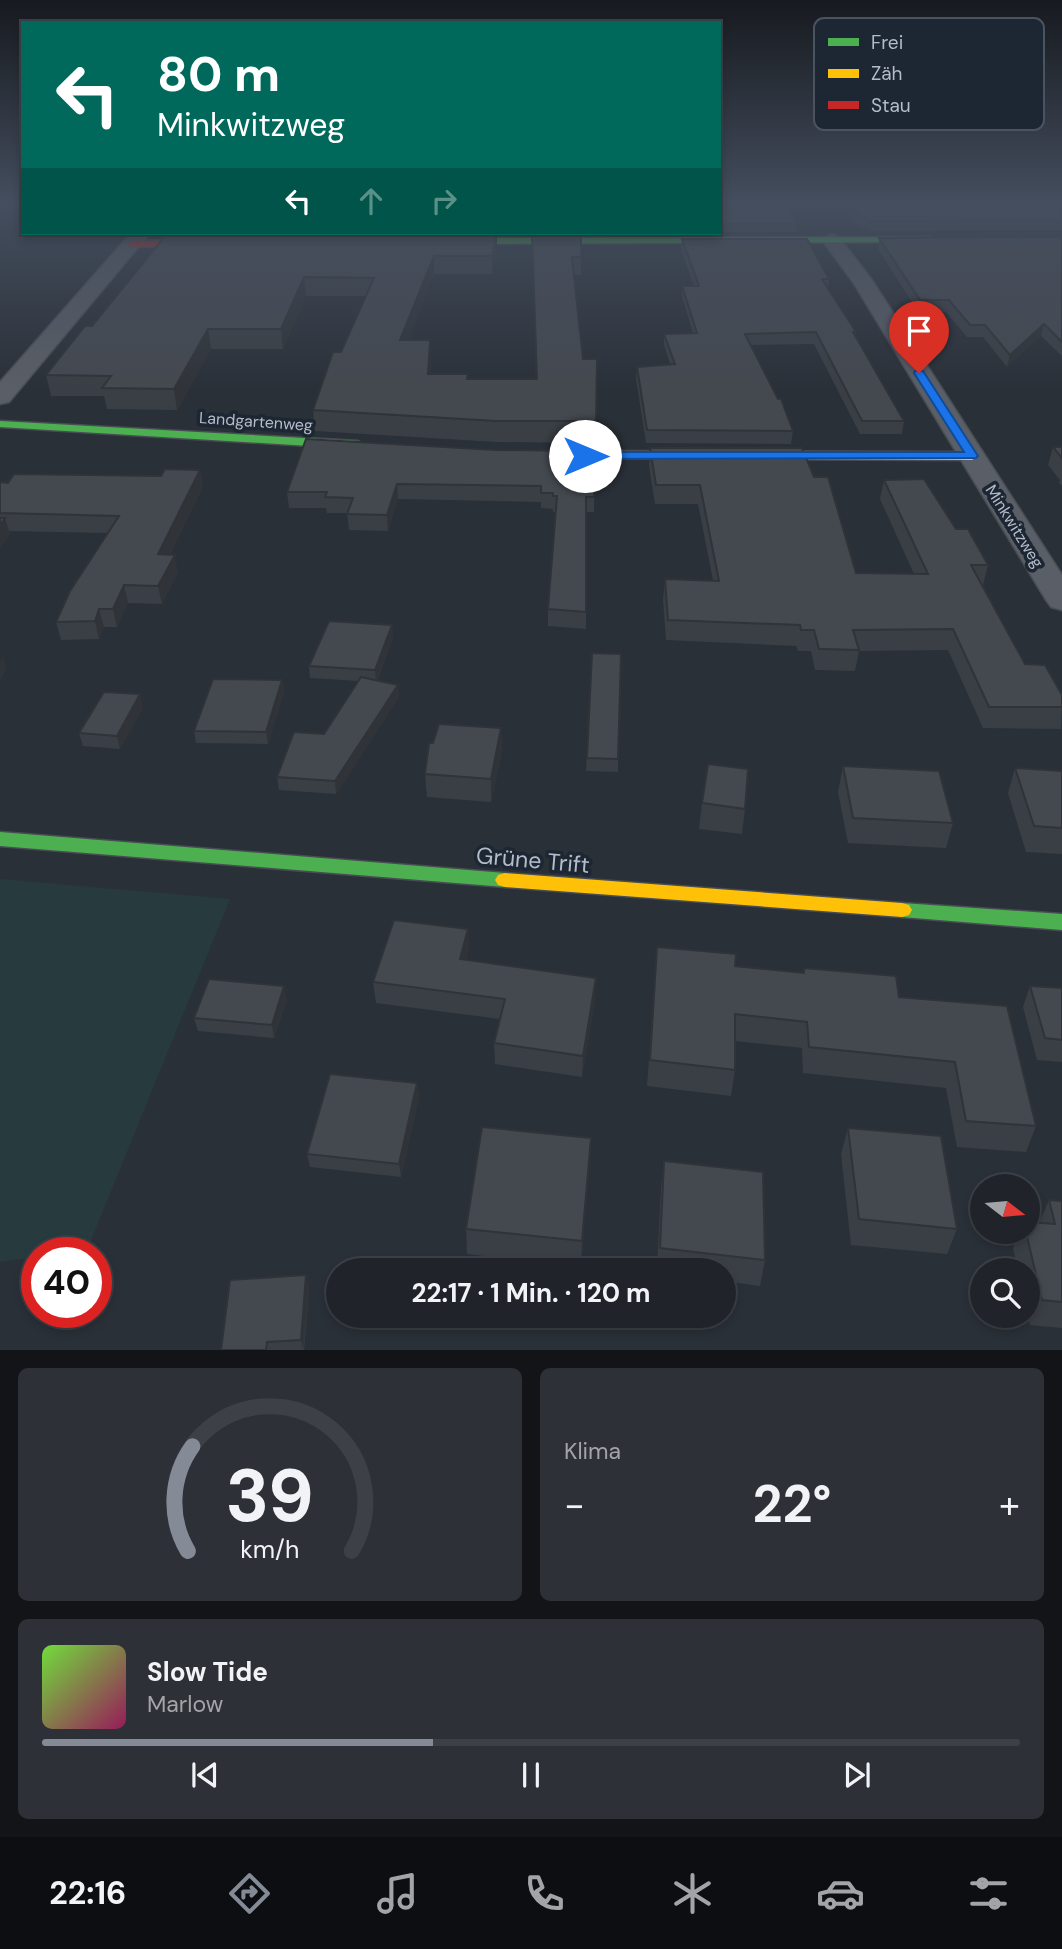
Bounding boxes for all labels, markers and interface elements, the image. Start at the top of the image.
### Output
legend [814,18,1044,130]
text: Frei [871,30,903,55]
text: 80 m [157,42,280,106]
icon: left [42,49,133,140]
text: Zäh [871,61,903,86]
text: Stau [871,93,911,118]
text: Minkwitzweg [157,104,345,146]
icon: left [279,182,317,220]
icon: ahead [352,182,390,220]
icon: right [425,182,463,220]
pin [889,301,949,373]
icon: arrive [900,312,938,350]
street label: Landgartenweg [198,407,314,436]
position arrow [548,419,622,493]
street label: Minkwitzweg [981,481,1048,572]
street label: Grüne Trift [475,840,591,880]
north arrow [970,1174,1040,1244]
map controls [970,1174,1040,1328]
speed limit sign: 40 [21,1237,112,1328]
button: search [970,1258,1040,1328]
text: 22:17 · 1 Min. · 120 m [411,1276,651,1310]
text: Klima [564,1436,621,1466]
text: 39 [226,1449,314,1544]
text: 22° [753,1470,831,1538]
text: − [564,1480,585,1530]
text: + [999,1480,1020,1530]
text: km/h [240,1532,300,1565]
text: Slow Tide [147,1655,268,1689]
text: Marlow [147,1689,223,1719]
icon: previous [186,1756,224,1794]
icon: pause [512,1756,550,1794]
icon: next [838,1756,876,1794]
icon: directions [225,1869,274,1918]
icon: music [373,1869,422,1918]
icon: phone [520,1869,569,1918]
icon: climate [668,1869,717,1918]
icon: car [816,1869,865,1918]
icon: filters [964,1869,1013,1918]
text: 22:16 [49,1872,126,1914]

